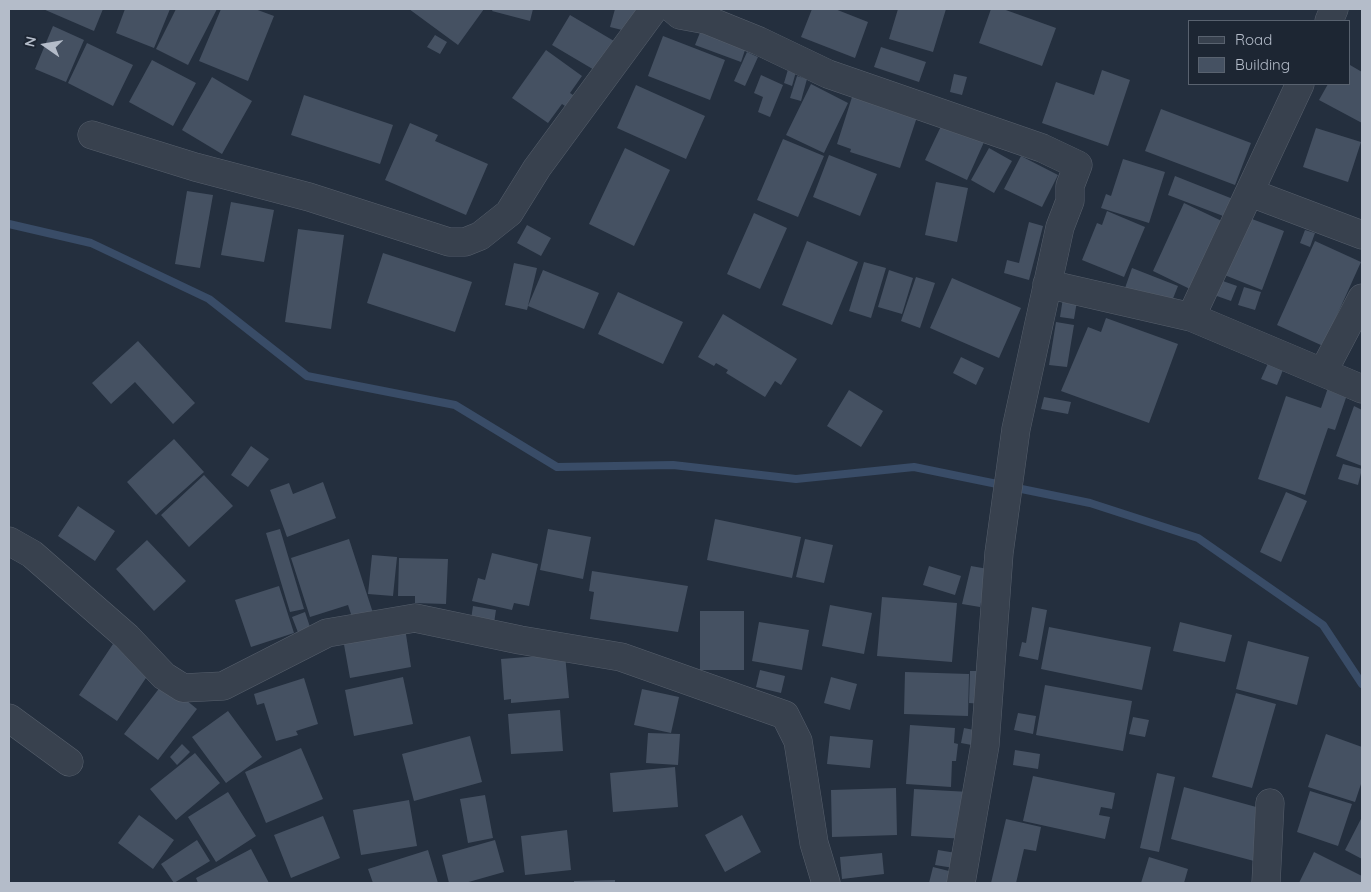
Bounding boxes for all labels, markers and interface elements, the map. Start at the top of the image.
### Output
north arrow [20,20,70,70]
legend [1188,20,1351,85]
text: Road [1235,30,1272,49]
text: N [20,35,40,49]
text: Building [1235,55,1290,74]

